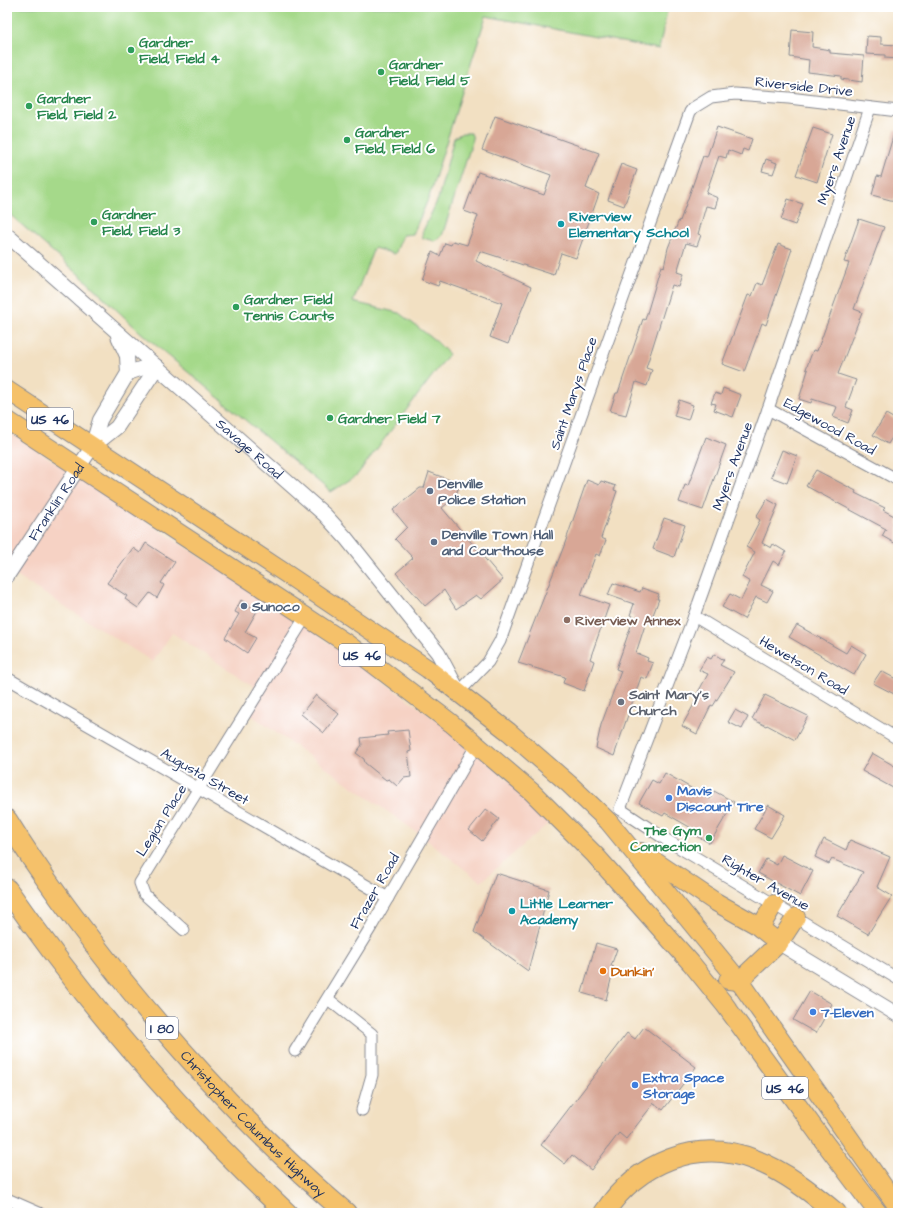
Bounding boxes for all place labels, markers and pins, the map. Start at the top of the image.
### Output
place label: Gardner Field, Field 4 [139,33,220,69]
marker: Gardner Field, Field 4 [126,45,136,55]
place label: Gardner Field, Field 5 [389,55,471,91]
marker: Gardner Field, Field 5 [376,67,386,77]
place label: Gardner Field, Field 2 [37,89,117,125]
marker: Gardner Field, Field 2 [24,101,34,111]
place label: Gardner Field, Field 6 [355,123,435,159]
marker: Gardner Field, Field 6 [342,135,352,145]
place label: Gardner Field, Field 3 [102,205,181,241]
place label: Riverview Elementary School [569,207,690,243]
marker: Gardner Field, Field 3 [89,217,99,227]
marker: Riverview Elementary School [556,219,566,229]
place label: Gardner Field Tennis Courts [243,290,334,326]
marker: Gardner Field Tennis Courts [231,302,241,312]
place label: Gardner Field 7 [338,409,441,429]
marker: Gardner Field 7 [325,413,335,423]
place label: Denville Police Station [438,474,526,510]
marker: Denville Police Station [425,486,435,496]
place label: Denville Town Hall and Courthouse [441,525,554,561]
marker: Denville Town Hall and Courthouse [429,537,439,547]
place label: Sunoco [251,597,300,617]
marker: Sunoco [239,601,249,611]
place label: Riverview Annex [575,611,681,631]
marker: Riverview Annex [562,615,572,625]
place label: Saint Mary's Church [628,685,709,721]
marker: Saint Mary's Church [616,697,626,707]
place label: Mavis Discount Tire [677,781,764,817]
marker: Mavis Discount Tire [664,793,674,803]
place label: The Gym Connection [630,821,702,857]
marker: The Gym Connection [704,833,714,843]
place label: Little Learner Academy [520,894,613,930]
marker: Little Learner Academy [507,906,517,916]
place label: Dunkin' [611,962,655,982]
marker: Dunkin' [598,966,608,976]
place label: 7-Eleven [820,1003,874,1023]
marker: 7-Eleven [808,1007,818,1017]
place label: Extra Space Storage [642,1068,725,1105]
marker: Extra Space Storage [630,1080,640,1090]

